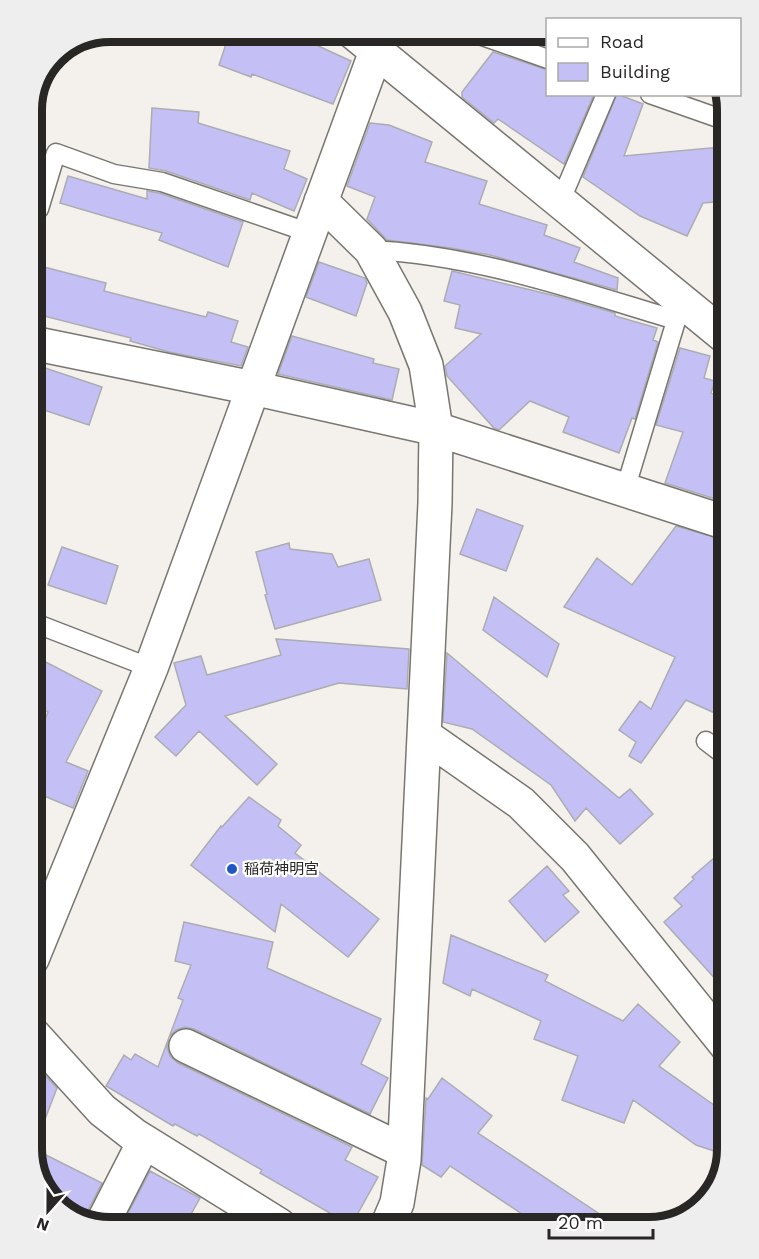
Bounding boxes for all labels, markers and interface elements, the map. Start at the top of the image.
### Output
legend [546,18,741,96]
text: Road [600,31,644,52]
text: Building [600,61,670,82]
place label: 稲荷神明宮 [244,860,319,878]
marker: 稲荷神明宮 [225,862,239,876]
north arrow [18,1181,78,1241]
scale bar [549,1202,652,1240]
text: 20 m [558,1212,603,1233]
text: N [34,1214,52,1236]

